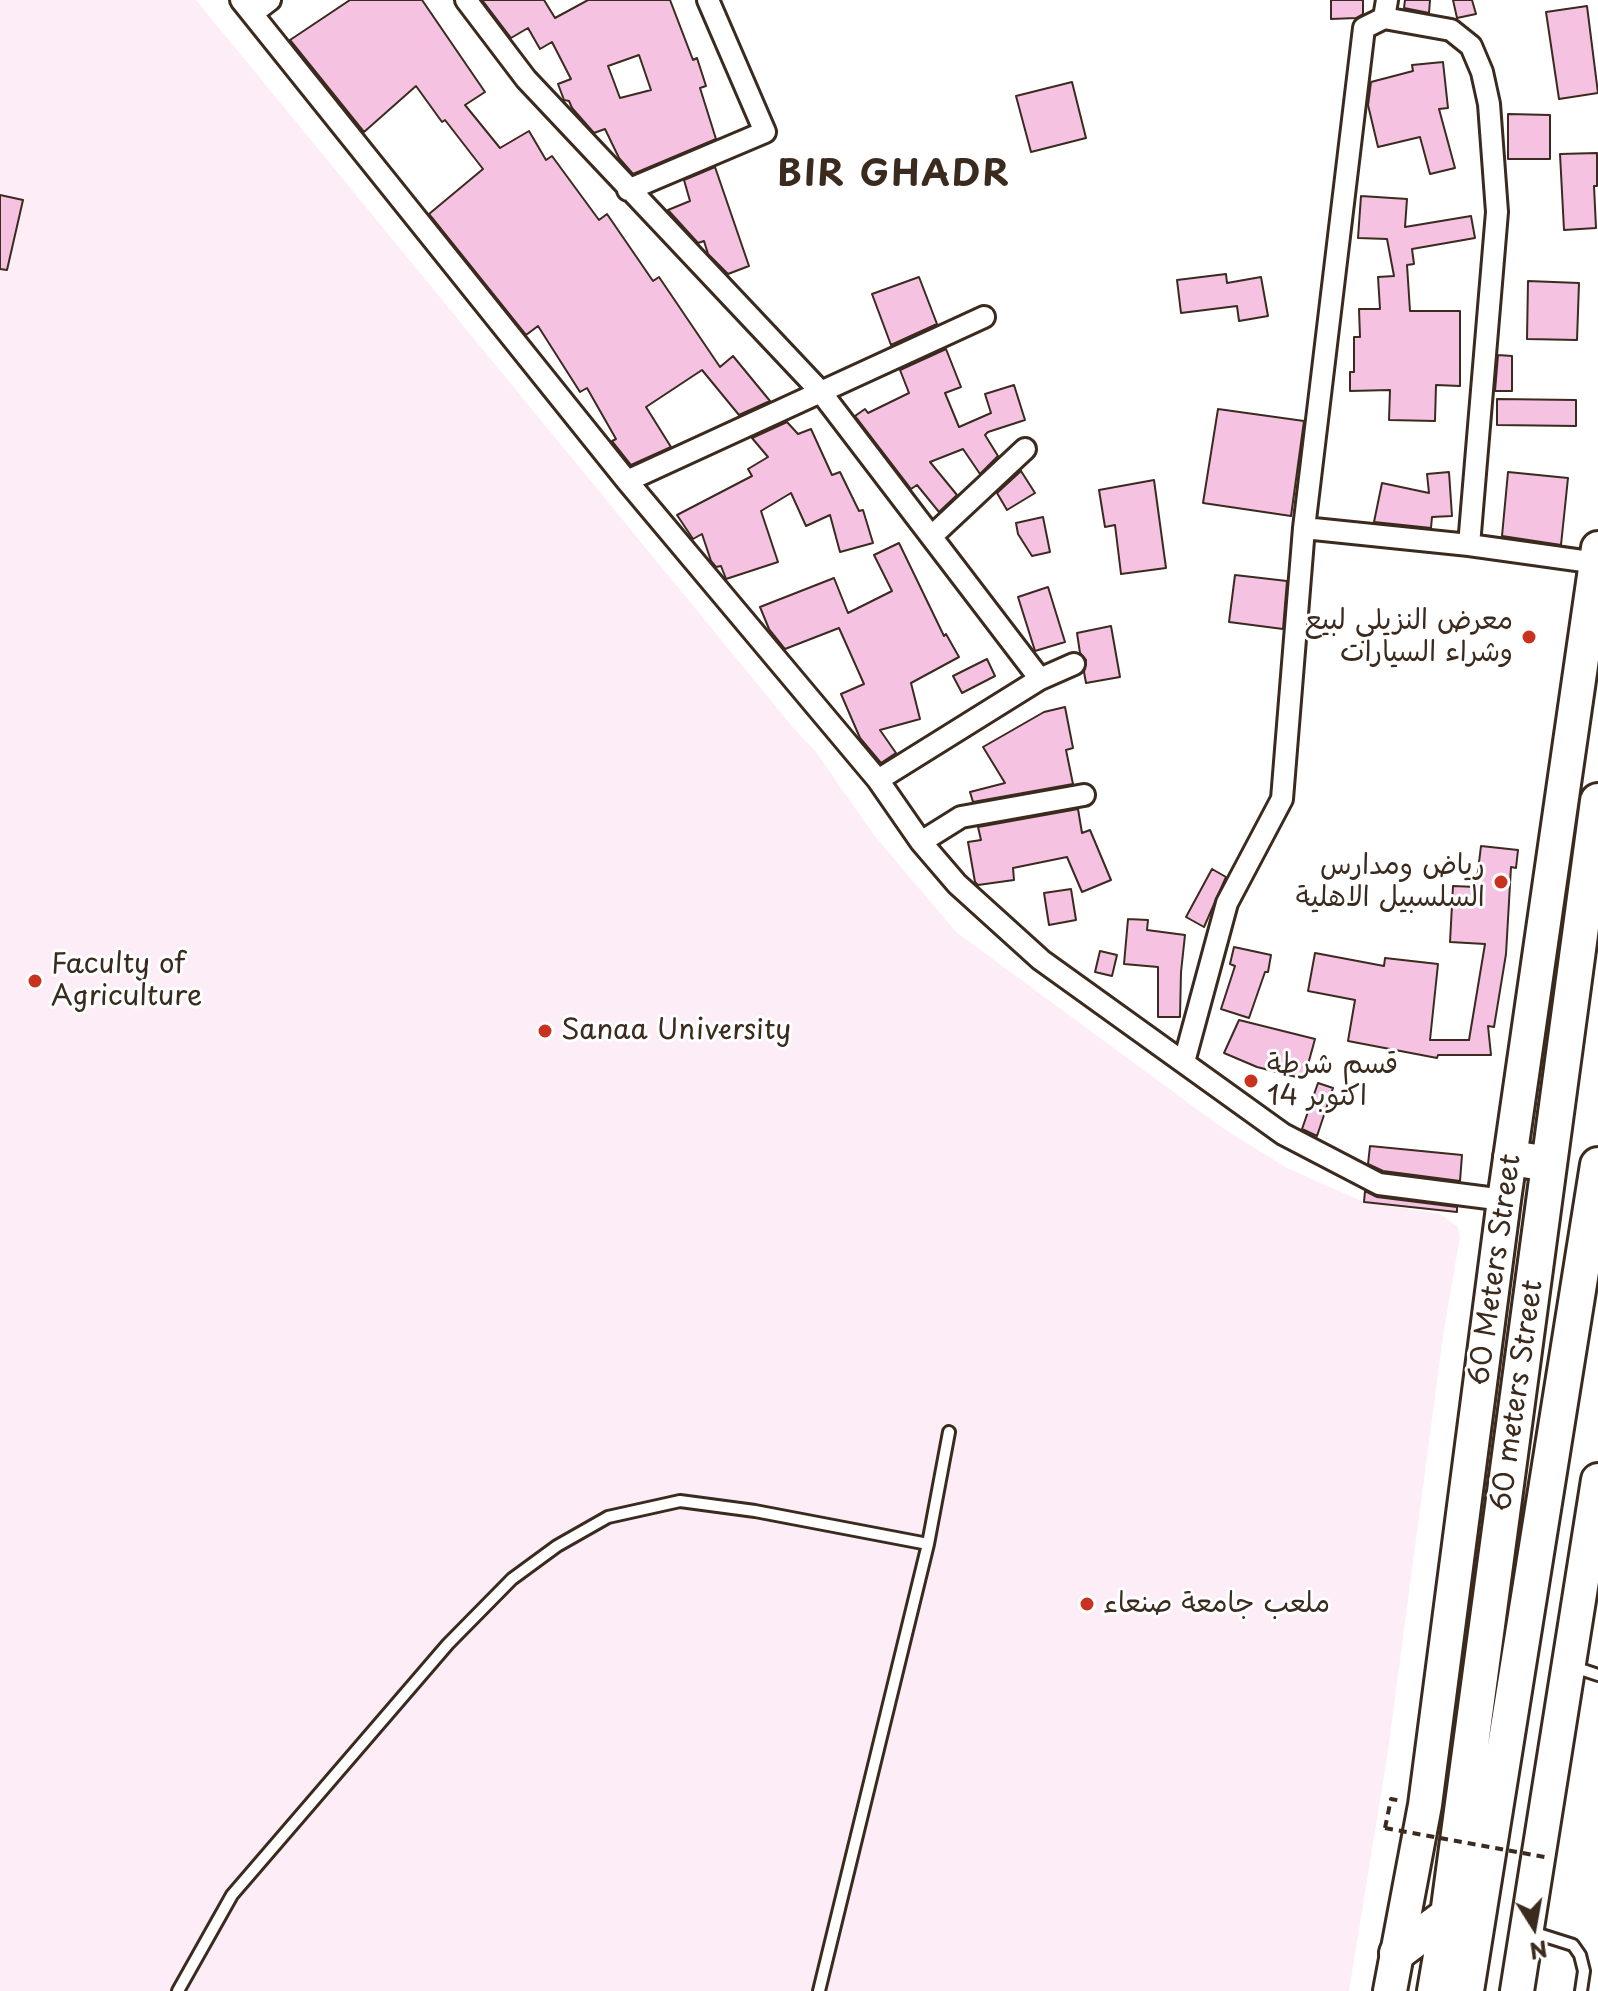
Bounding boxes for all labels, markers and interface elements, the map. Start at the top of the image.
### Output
district label: BIR GHADR [777,154,1011,198]
place label: معرض النزيلي لبيع وشراء السيارات [1304,604,1513,670]
marker: معرض النزيلي لبيع وشراء السيارات [1520,628,1538,646]
place label: رياض ومدارس السلسبيل الاهلية [1296,849,1485,915]
marker: رياض ومدارس السلسبيل الاهلية [1492,873,1510,891]
place label: Faculty of Agriculture [51,948,202,1014]
marker: Faculty of Agriculture [26,972,44,990]
place label: Sanaa University [561,1014,791,1048]
marker: Sanaa University [536,1022,554,1040]
place label: قسم شرطة 14 اكتوبر [1267,1048,1398,1114]
marker: قسم شرطة 14 اكتوبر [1242,1072,1260,1090]
street label: 60 Meters Street [1463,1152,1529,1388]
street label: 60 meters Street [1485,1278,1551,1514]
place label: ملعب جامعة صنعاء [1103,1587,1330,1621]
marker: ملعب جامعة صنعاء [1078,1595,1096,1613]
north arrow [1494,1887,1574,1967]
text: N [1527,1933,1550,1969]

